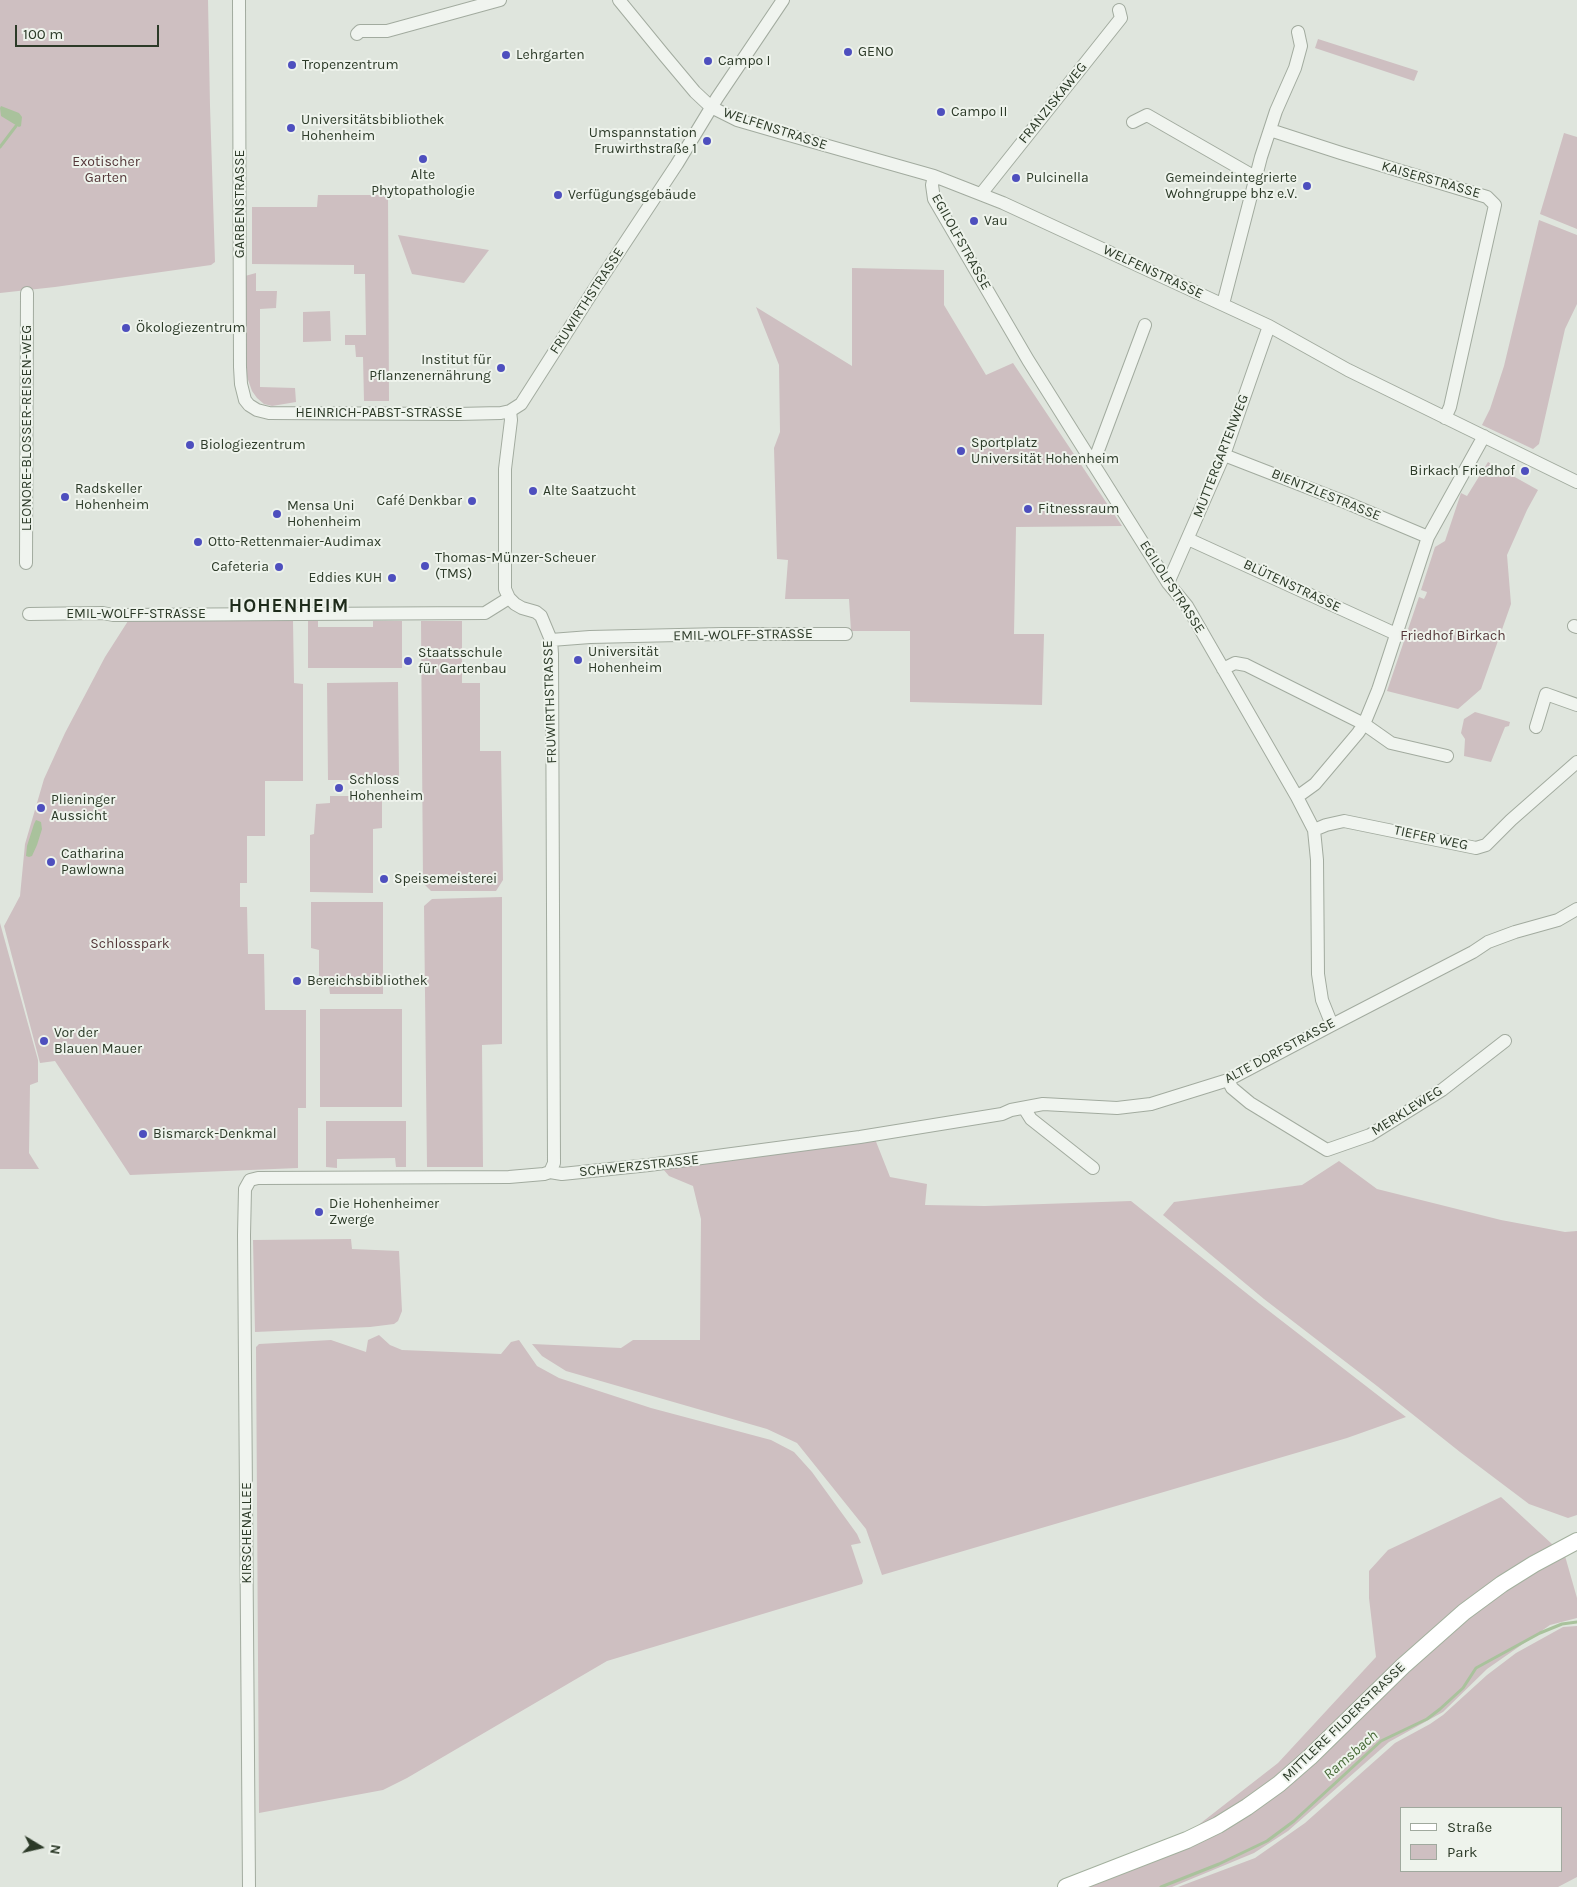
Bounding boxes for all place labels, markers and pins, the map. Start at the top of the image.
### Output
place label: GENO [858,44,893,60]
marker: GENO [842,46,854,58]
place label: Lehrgarten [516,47,585,63]
marker: Lehrgarten [500,49,512,61]
place label: Campo I [718,53,770,69]
marker: Campo I [702,55,714,67]
place label: Tropenzentrum [302,57,399,73]
marker: Tropenzentrum [286,59,298,71]
place label: Campo II [951,104,1007,120]
marker: Campo II [935,106,947,118]
place label: Universitätsbibliothek Hohenheim [301,112,444,144]
marker: Universitätsbibliothek Hohenheim [285,122,297,134]
place label: Umspannstation Fruwirthstraße 1 [589,125,697,158]
marker: Umspannstation Fruwirthstraße 1 [701,135,713,147]
marker: Alte Phytopathologie [417,153,429,165]
place label: Alte Phytopathologie [371,167,475,200]
place label: Pulcinella [1026,170,1089,186]
place label: Gemeindeintegrierte Wohngruppe bhz e.V. [1165,170,1297,202]
marker: Pulcinella [1010,172,1022,184]
marker: Gemeindeintegrierte Wohngruppe bhz e.V. [1301,180,1313,192]
place label: Verfügungsgebäude [568,187,696,203]
marker: Verfügungsgebäude [552,189,564,201]
place label: Vau [984,213,1008,229]
marker: Vau [968,215,980,227]
place label: Ökologiezentrum [136,320,246,336]
marker: Ökologiezentrum [120,322,132,334]
place label: Institut für Pflanzenernährung [369,352,491,384]
marker: Institut für Pflanzenernährung [495,362,507,374]
place label: Sportplatz Universität Hohenheim [971,435,1119,468]
place label: Biologiezentrum [200,437,306,453]
marker: Biologiezentrum [184,439,196,451]
marker: Sportplatz Universität Hohenheim [955,445,967,457]
place label: Birkach Friedhof [1410,463,1515,479]
marker: Birkach Friedhof [1519,465,1531,477]
place label: Radskeller Hohenheim [75,481,149,514]
place label: Alte Saatzucht [543,483,636,499]
marker: Alte Saatzucht [527,485,539,497]
marker: Radskeller Hohenheim [59,491,71,503]
place label: Café Denkbar [377,493,462,509]
marker: Café Denkbar [466,495,478,507]
place label: Mensa Uni Hohenheim [287,498,361,530]
place label: Fitnessraum [1038,501,1119,517]
marker: Fitnessraum [1022,503,1034,515]
marker: Mensa Uni Hohenheim [271,508,283,520]
place label: Otto-Rettenmaier-Audimax [208,534,381,550]
marker: Otto-Rettenmaier-Audimax [192,536,204,548]
place label: Thomas-Münzer-Scheuer (TMS) [435,550,596,582]
place label: Cafeteria [211,559,269,575]
marker: Thomas-Münzer-Scheuer (TMS) [419,560,431,572]
marker: Cafeteria [273,561,285,573]
place label: Eddies KUH [308,570,382,586]
marker: Eddies KUH [386,572,398,584]
place label: Universität Hohenheim [588,644,662,676]
place label: Staatsschule für Gartenbau [418,645,507,678]
marker: Universität Hohenheim [572,654,584,666]
marker: Staatsschule für Gartenbau [402,655,414,667]
place label: Schloss Hohenheim [349,772,423,804]
marker: Schloss Hohenheim [333,782,345,794]
place label: Plieninger Aussicht [51,792,115,824]
marker: Plieninger Aussicht [35,802,47,814]
place label: Catharina Pawlowna [61,846,124,879]
marker: Catharina Pawlowna [45,856,57,868]
place label: Speisemeisterei [394,871,497,887]
marker: Speisemeisterei [378,873,390,885]
place label: Bereichsbibliothek [307,973,428,989]
marker: Bereichsbibliothek [291,975,303,987]
place label: Vor der Blauen Mauer [54,1025,142,1058]
marker: Vor der Blauen Mauer [38,1035,50,1047]
place label: Bismarck-Denkmal [153,1126,277,1142]
marker: Bismarck-Denkmal [137,1128,149,1140]
place label: Die Hohenheimer Zwerge [329,1196,439,1228]
marker: Die Hohenheimer Zwerge [313,1206,325,1218]

